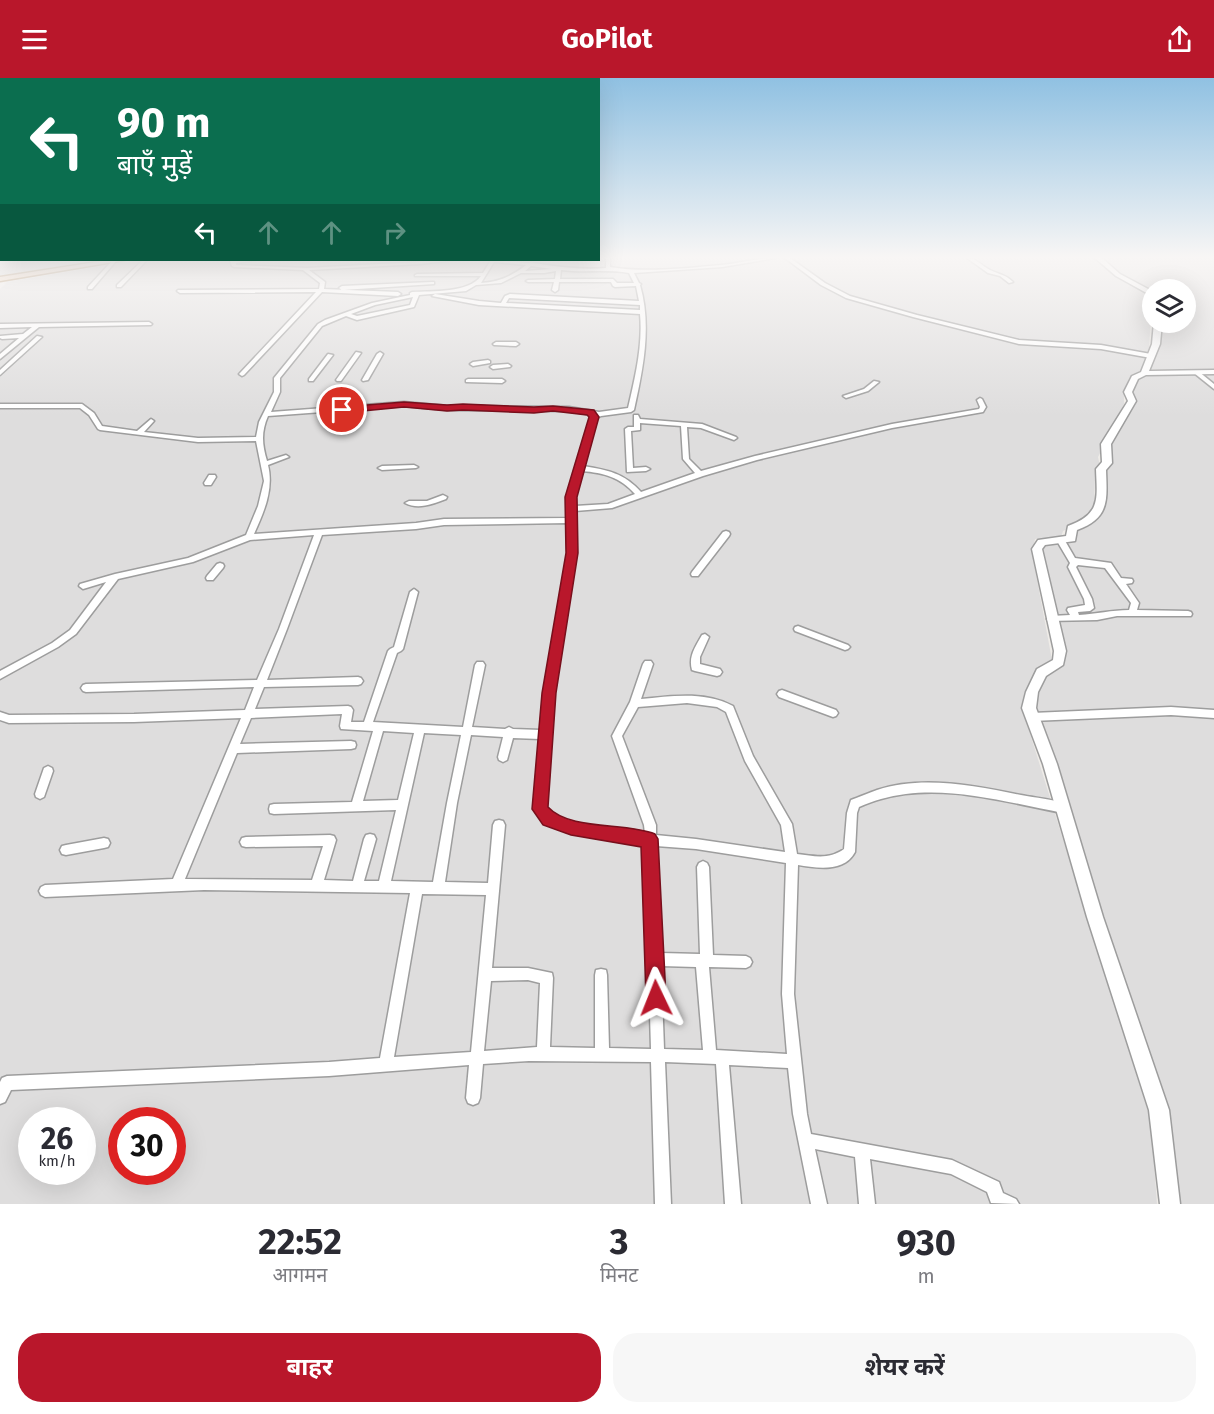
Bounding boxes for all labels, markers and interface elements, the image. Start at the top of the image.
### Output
icon: menu [18,23,51,56]
text: GoPilot [561,23,653,55]
icon: share [1163,23,1196,56]
text: 90 m [117,98,211,148]
icon: left [18,102,96,180]
text: बाएँ मुड़ें [117,149,192,181]
icon: left [189,216,222,249]
icon: ahead [252,216,285,249]
icon: ahead [315,216,348,249]
icon: right [378,216,411,249]
map controls [1142,279,1196,333]
button: layers [1142,279,1196,333]
pin [316,384,367,435]
icon: arrive [325,393,358,426]
position arrow [624,966,688,1030]
speed limit sign: 30 [108,1107,186,1185]
text: 26 [41,1121,73,1157]
text: km/h [38,1152,76,1170]
text: 22:52 [258,1220,342,1264]
text: 3 [610,1220,629,1264]
text: 930 [897,1221,956,1265]
text: आगमन [273,1263,327,1287]
text: मिनट [600,1263,638,1287]
text: m [918,1264,935,1288]
button: बाहर [18,1333,601,1402]
button: शेयर करें [613,1333,1196,1402]

